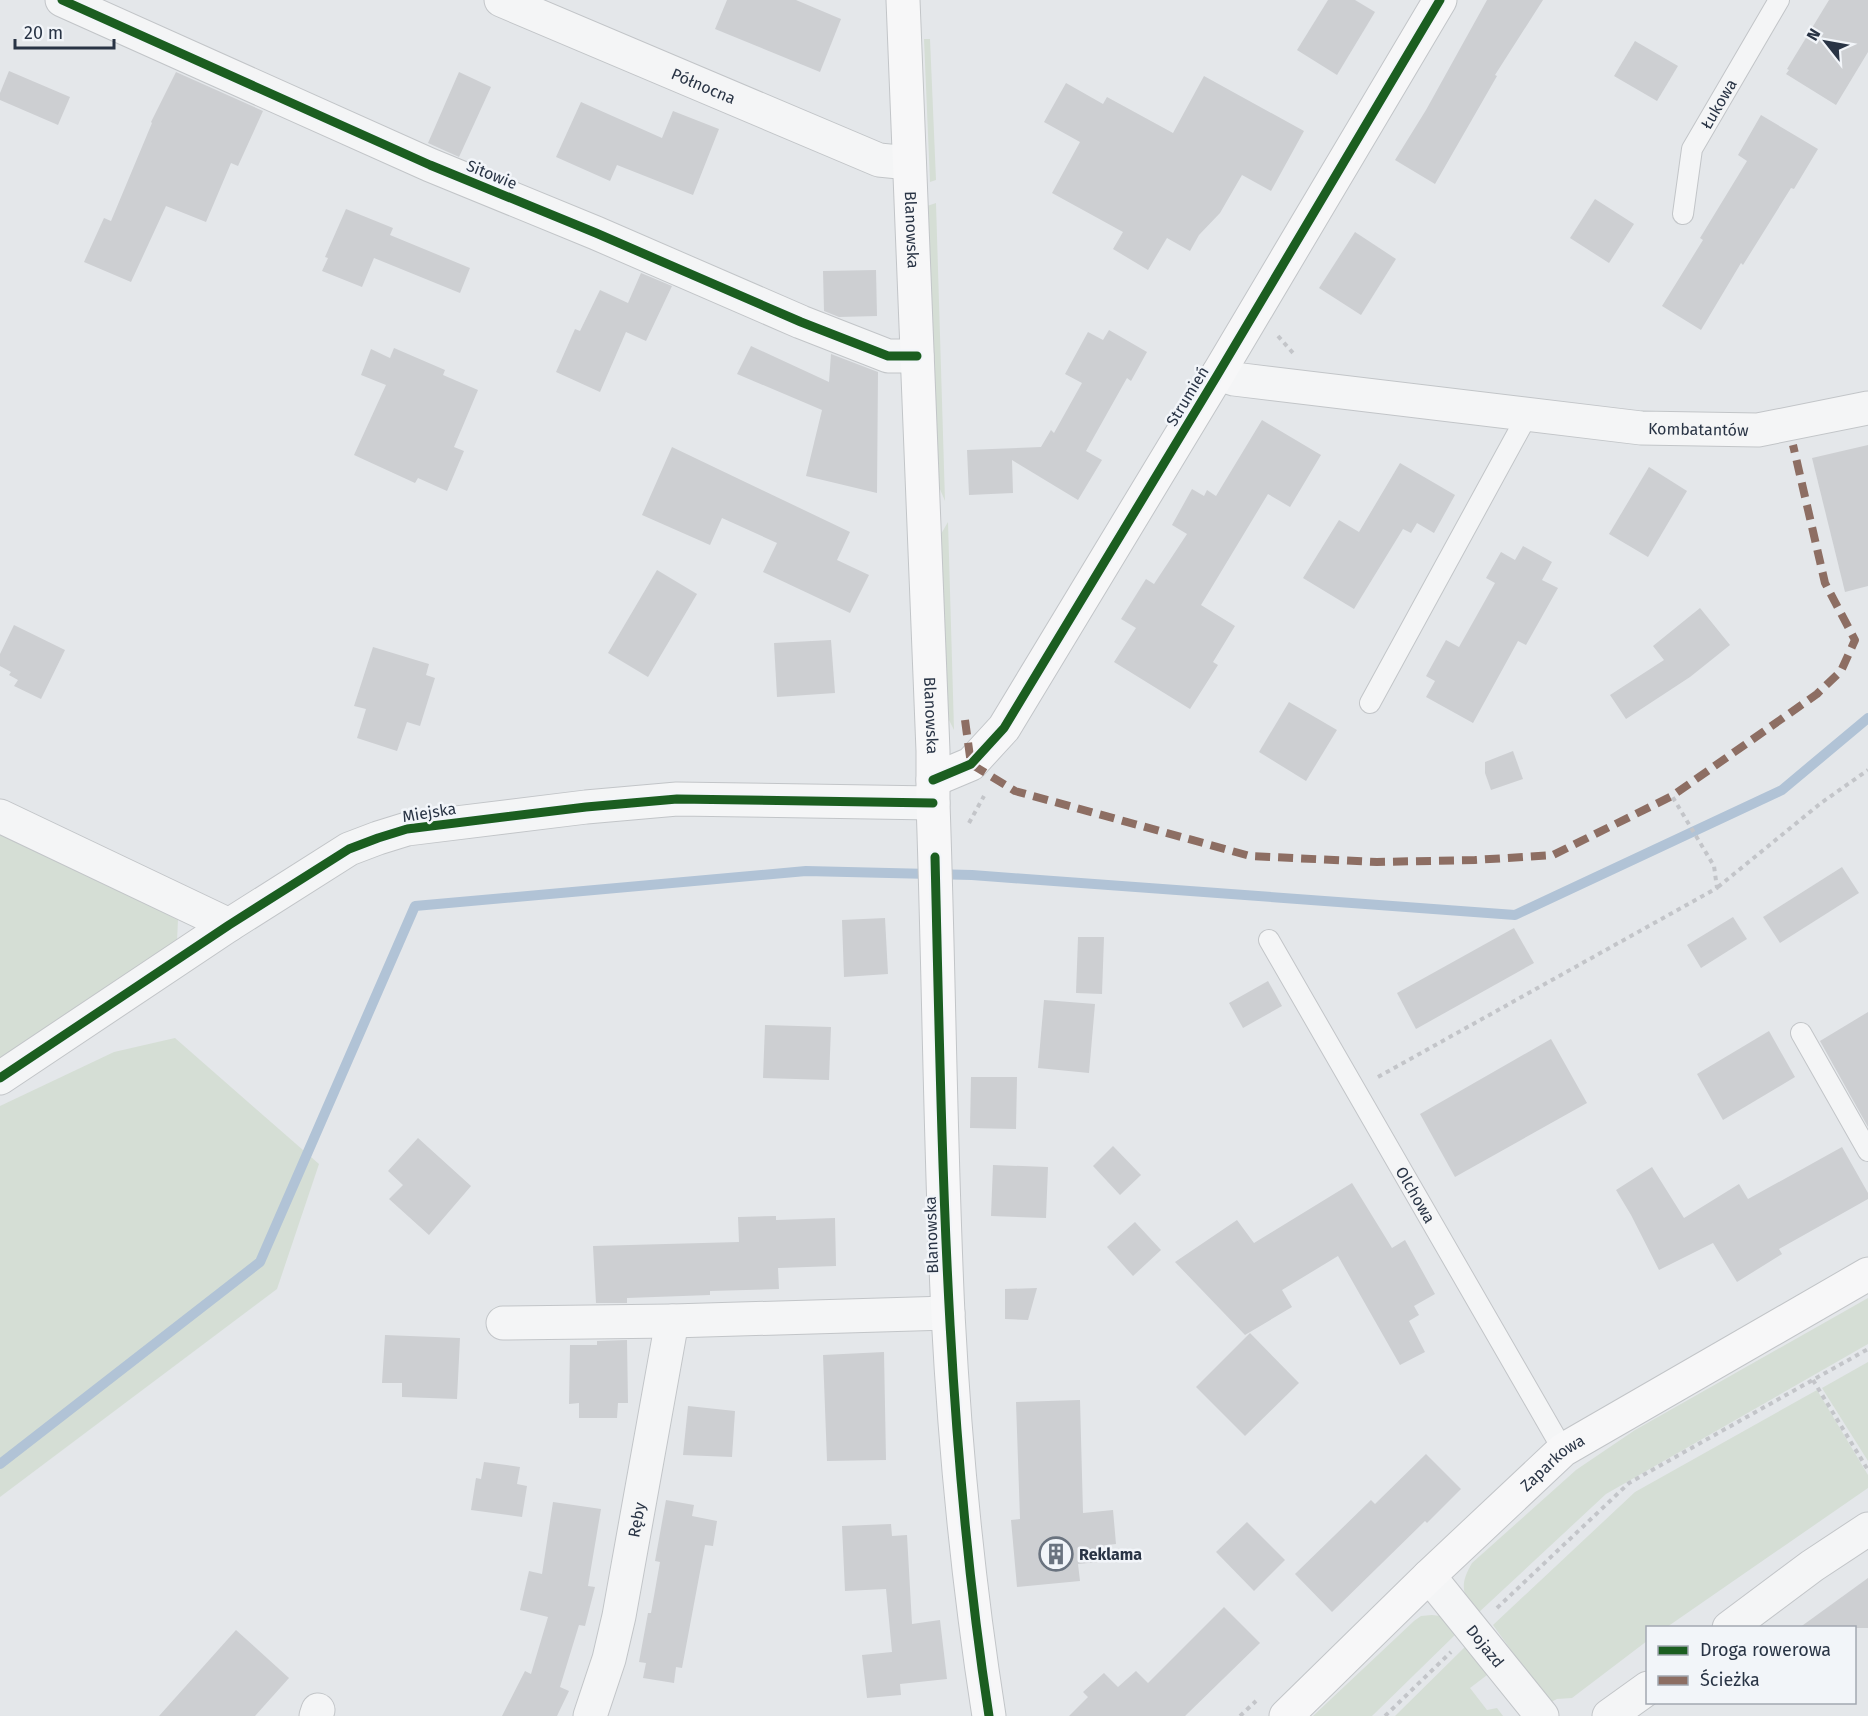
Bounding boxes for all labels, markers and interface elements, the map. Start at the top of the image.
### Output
scale bar [15,12,114,50]
north arrow [1796,12,1856,72]
text: 20 m [24,22,63,44]
text: N [1803,25,1824,44]
street label: Północna [669,64,738,108]
street label: Łukowa [1697,76,1741,132]
street label: Sitowie [464,156,520,193]
street label: Blanowska [901,191,923,269]
street label: Strumień [1162,363,1213,430]
street label: Kombatantów [1648,419,1749,440]
street label: Blanowska [920,676,942,755]
street label: Miejska [401,799,457,826]
street label: Olchowa [1392,1163,1439,1227]
street label: Blanowska [921,1196,942,1274]
street label: Zaparkowa [1517,1431,1588,1495]
street label: Ręby [624,1501,649,1539]
building icon: Reklama [1038,1536,1074,1572]
place label: Reklama [1079,1545,1142,1564]
street label: Dojazd [1462,1621,1508,1672]
legend [1646,1626,1856,1704]
text: Droga rowerowa [1700,1639,1831,1661]
text: Ścieżka [1700,1669,1760,1691]

